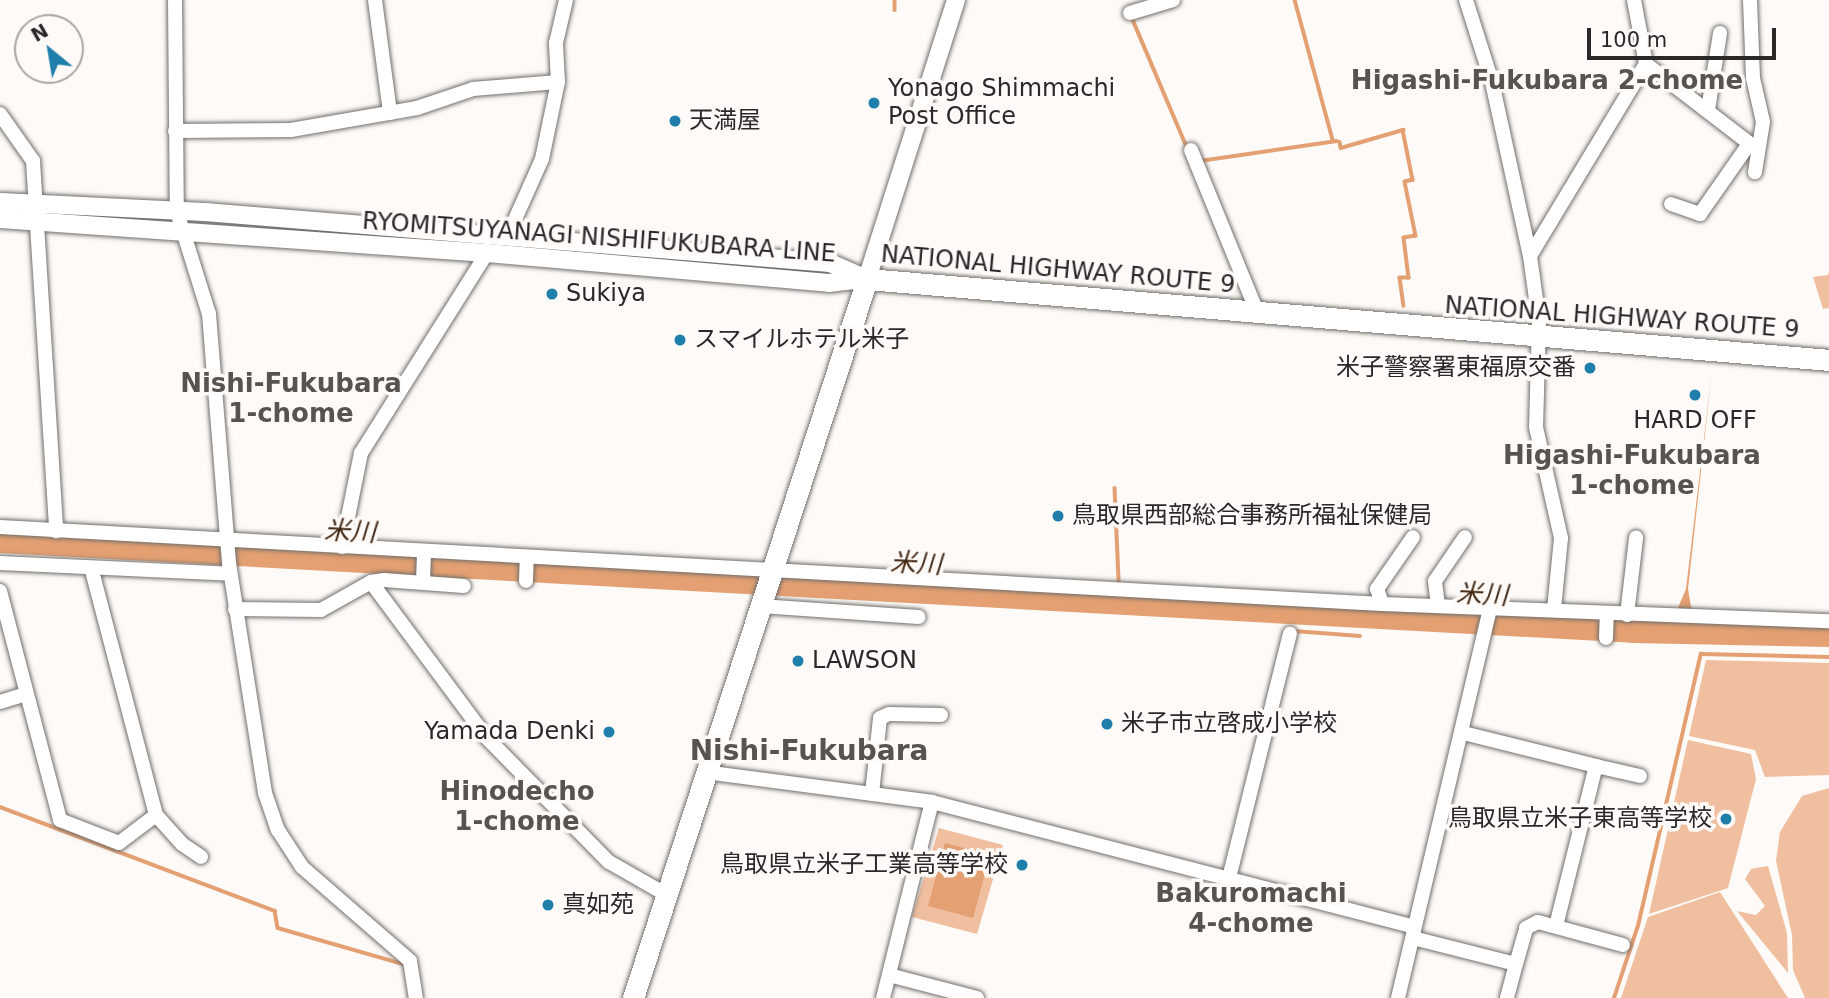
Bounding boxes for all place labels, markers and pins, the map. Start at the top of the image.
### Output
place label: Yonago Shimmachi Post Office [888,75,1115,131]
marker: Yonago Shimmachi Post Office [866,95,882,111]
place label: 天満屋 [689,107,761,135]
marker: 天満屋 [667,113,683,129]
place label: Sukiya [566,280,646,308]
marker: Sukiya [544,286,560,302]
place label: スマイルホテル米子 [694,326,910,354]
marker: スマイルホテル米子 [672,332,688,348]
place label: 米子警察署東福原交番 [1336,354,1576,382]
marker: 米子警察署東福原交番 [1582,360,1598,376]
marker: HARD OFF [1687,387,1703,403]
place label: HARD OFF [1633,407,1757,435]
place label: 鳥取県西部総合事務所福祉保健局 [1072,502,1432,530]
marker: 鳥取県西部総合事務所福祉保健局 [1050,508,1066,524]
place label: LAWSON [812,647,917,675]
marker: LAWSON [790,653,806,669]
place label: 米子市立啓成小学校 [1121,710,1337,738]
marker: 米子市立啓成小学校 [1099,716,1115,732]
place label: Yamada Denki [424,718,595,746]
marker: Yamada Denki [601,724,617,740]
place label: 鳥取県立米子東高等学校 [1448,805,1712,833]
marker: 鳥取県立米子東高等学校 [1718,811,1734,827]
place label: 鳥取県立米子工業高等学校 [720,851,1008,879]
marker: 鳥取県立米子工業高等学校 [1014,857,1030,873]
place label: 真如苑 [562,891,634,919]
marker: 真如苑 [540,897,556,913]

